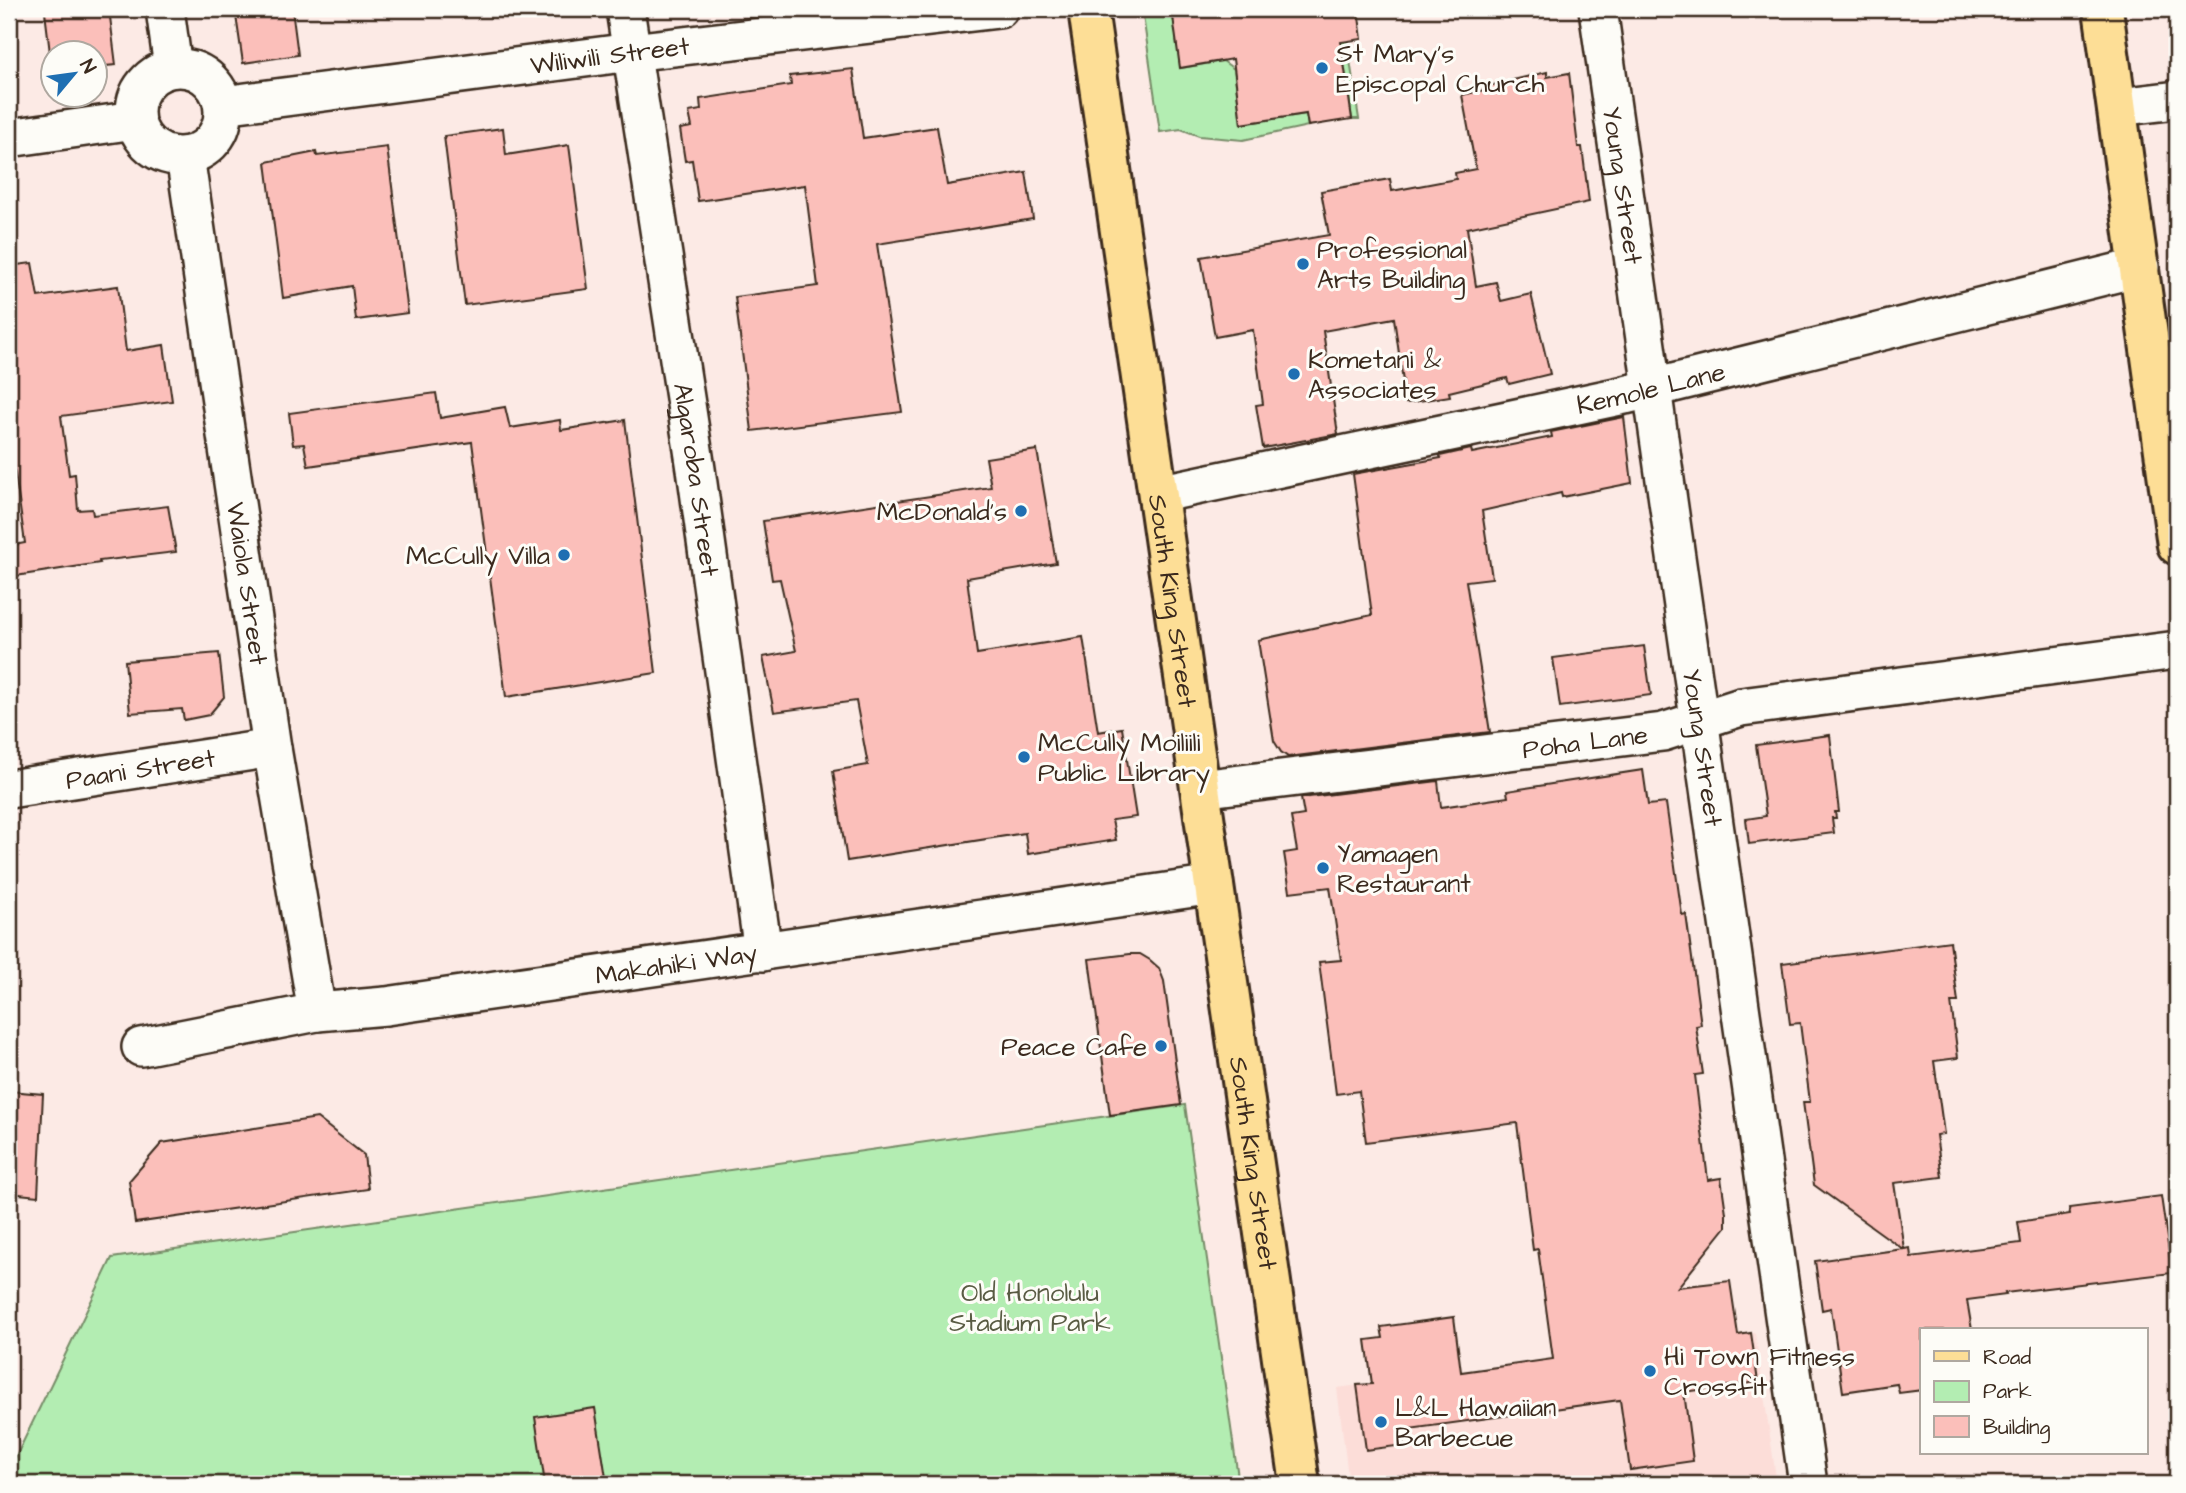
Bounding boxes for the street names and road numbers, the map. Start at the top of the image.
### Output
street label: Wiliwili Street [528,28,692,84]
street label: Young Street [1593,104,1651,267]
street label: Kemole Lane [1573,354,1729,424]
street label: Algaroba Street [664,381,728,579]
street label: South King Street [1139,492,1205,711]
street label: Waiola Street [217,500,277,668]
street label: Young Street [1673,667,1731,829]
street label: Poha Lane [1520,717,1650,768]
street label: Paani Street [63,740,218,799]
street label: Makahiki Way [593,935,760,994]
street label: South King Street [1220,1054,1286,1273]

